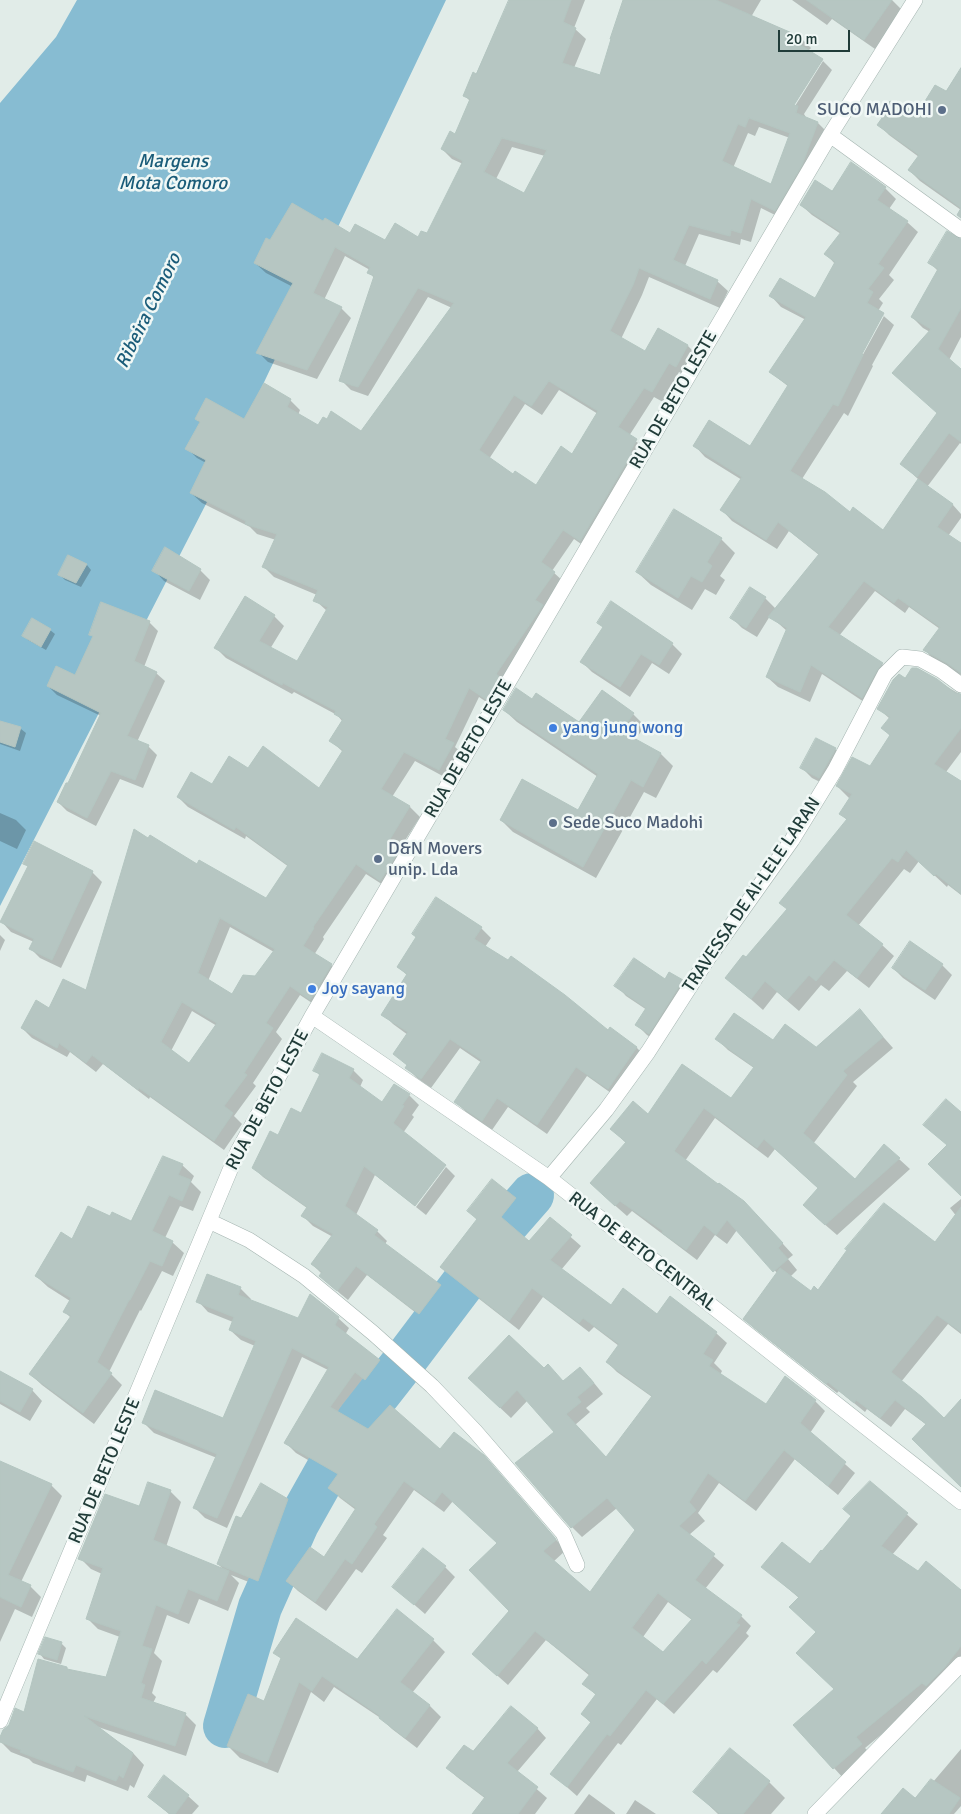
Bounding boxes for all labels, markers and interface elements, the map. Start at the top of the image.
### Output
scale bar [781,20,854,52]
text: 20 m [786,30,817,48]
place label: SUCO MADOHI [817,99,932,121]
marker: SUCO MADOHI [936,104,948,116]
water label: Margens Mota Comoro [119,151,227,195]
water label: Ribeira Comoro [111,250,187,372]
street label: RUA DE BETO LESTE [626,327,722,473]
street label: RUA DE BETO LESTE [421,676,517,822]
place label: yang jung wong [563,717,683,739]
marker: yang jung wong [547,722,559,734]
street label: TRAVESSA DE AI-LELE LARAN [679,793,825,997]
place label: Sede Suco Madohi [563,812,703,834]
marker: Sede Suco Madohi [547,817,559,829]
place label: D&N Movers unip. Lda [388,838,482,881]
marker: D&N Movers unip. Lda [372,853,384,865]
place label: Joy sayang [322,978,405,1000]
marker: Joy sayang [306,983,318,995]
street label: RUA DE BETO LESTE [222,1026,314,1174]
street label: RUA DE BETO CENTRAL [564,1188,720,1316]
street label: RUA DE BETO LESTE [65,1395,145,1547]

